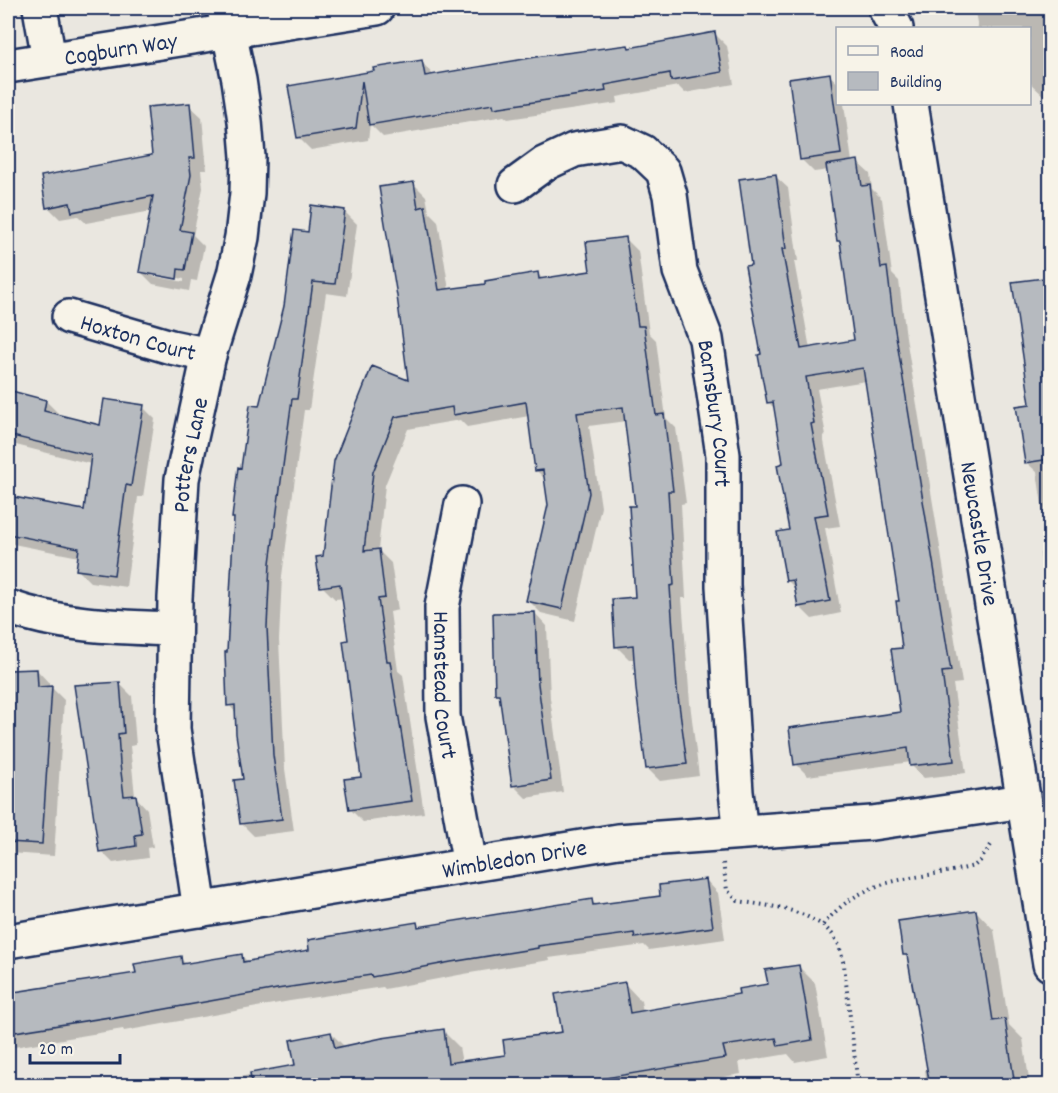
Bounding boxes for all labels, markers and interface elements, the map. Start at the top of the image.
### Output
street label: Cogburn Way [62,25,181,77]
legend [836,27,1031,105]
text: Road [890,41,924,66]
text: Building [890,71,942,96]
street label: Hoxton Court [75,307,199,372]
street label: Barnsbury Court [686,338,737,487]
street label: Potters Lane [166,395,219,514]
street label: Newcastle Drive [949,459,1006,609]
street label: Hamstead Court [422,611,465,762]
street label: Wimbledon Drive [440,832,590,890]
scale bar [30,1027,120,1065]
text: 20 m [39,1038,73,1063]

